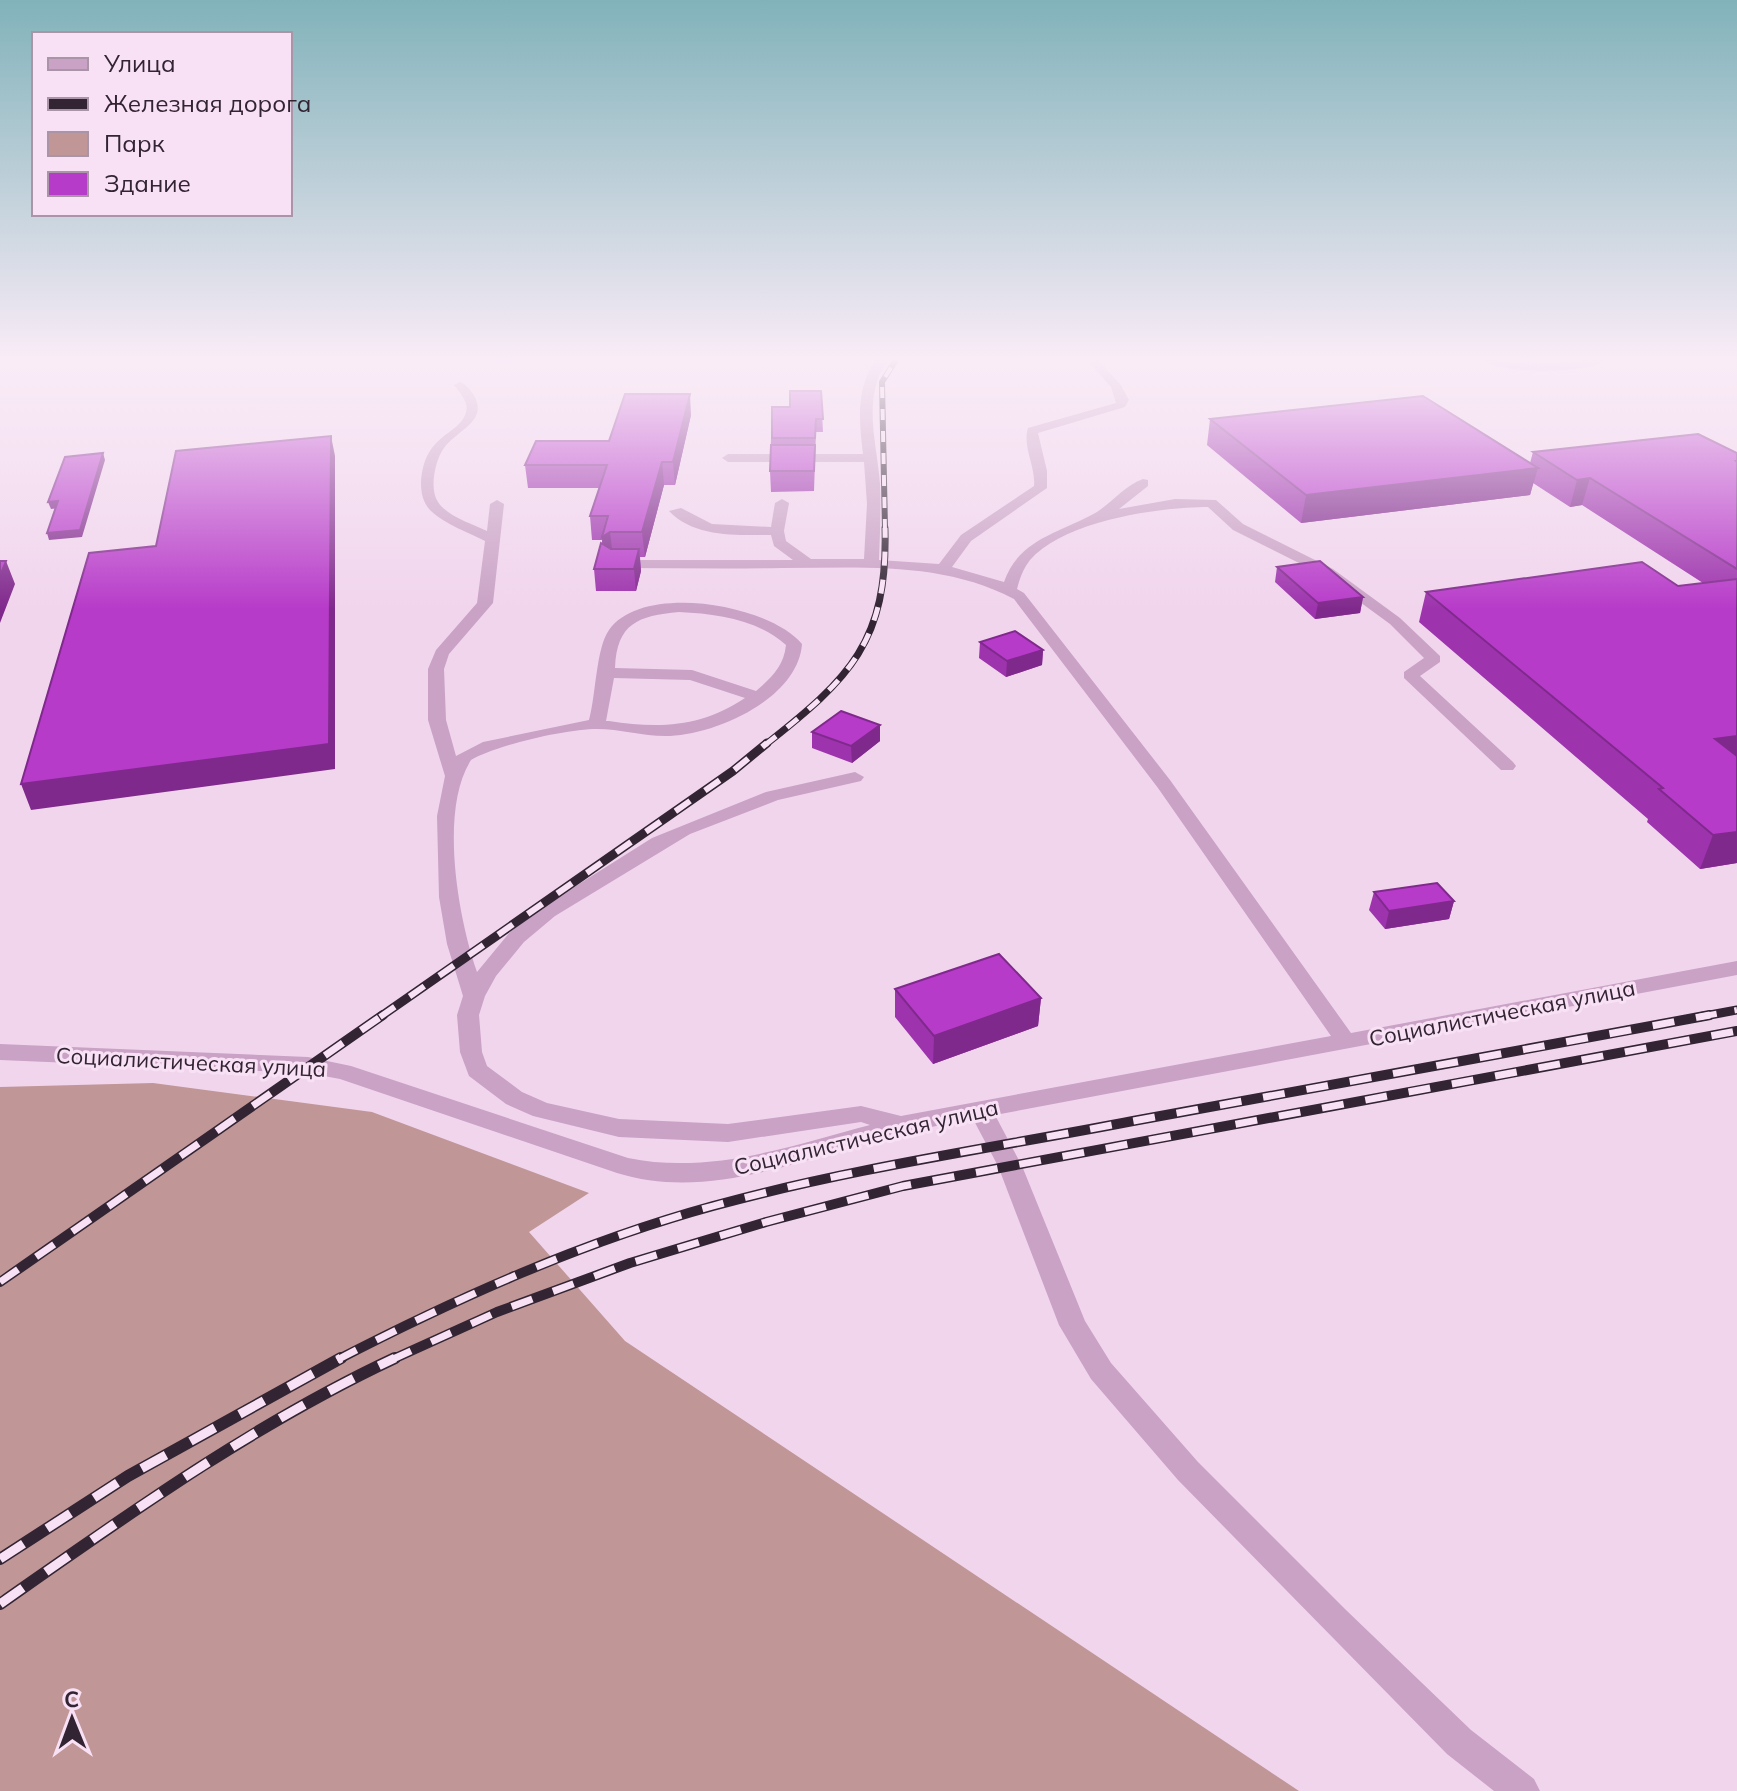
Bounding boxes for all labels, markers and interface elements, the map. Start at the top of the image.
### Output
legend [32,32,292,216]
text: Улица [103,48,176,78]
text: Железная дорога [104,88,312,118]
text: Парк [104,128,165,158]
text: Здание [104,168,191,198]
street label: Социалистическая улица [1366,973,1638,1053]
street label: Социалистическая улица [55,1041,327,1083]
street label: Социалистическая улица [731,1093,1001,1181]
north arrow [32,1679,112,1759]
text: С [64,1685,79,1713]

